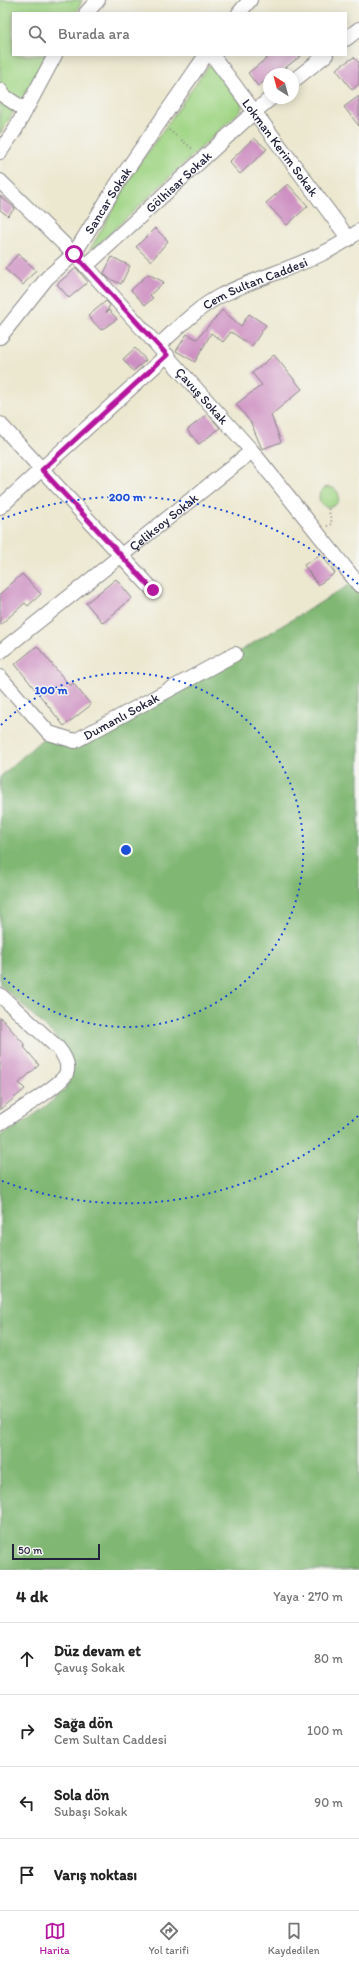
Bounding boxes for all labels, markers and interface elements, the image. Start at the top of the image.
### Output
search box [12,12,347,56]
icon: search [26,23,48,45]
text: Burada ara [58,25,130,43]
north arrow [263,68,299,104]
street label: Lokman Kerim Sokak [239,96,322,199]
street label: Gölhisar Sokak [143,148,215,216]
street label: Sancar Sokak [81,164,135,237]
route start [65,245,83,263]
street label: Cem Sultan Caddesi [200,254,310,313]
street label: Çavuş Sokak [173,364,231,428]
text: 200 m [109,490,144,504]
street label: Çeliksoy Sokak [126,490,201,554]
route end [144,581,162,599]
text: 100 m [34,683,68,697]
street label: Dumanlı Sokak [81,690,162,743]
centre of rings [119,843,133,857]
scale bar [12,1542,100,1561]
text: 50 m [18,1544,42,1557]
text: 4 dk [16,1586,48,1606]
text: Yaya · 270 m [273,1589,343,1604]
text: Düz devam et [54,1642,141,1660]
icon: ahead [16,1648,38,1670]
text: 80 m [314,1651,343,1666]
text: Çavuş Sokak [54,1660,125,1675]
text: Sağa dön [54,1714,113,1732]
icon: right [16,1720,38,1742]
text: 100 m [307,1723,343,1738]
text: Cem Sultan Caddesi [54,1732,167,1747]
text: Sola dön [54,1786,109,1804]
icon: left [16,1792,38,1814]
text: 90 m [314,1795,343,1810]
text: Subaşı Sokak [54,1804,127,1819]
icon: arrive [16,1864,38,1886]
text: Varış noktası [54,1866,137,1884]
tab: Harita [39,1920,70,1957]
tab: Yol tarifi [148,1920,189,1957]
tab: Kaydedilen [268,1920,320,1957]

